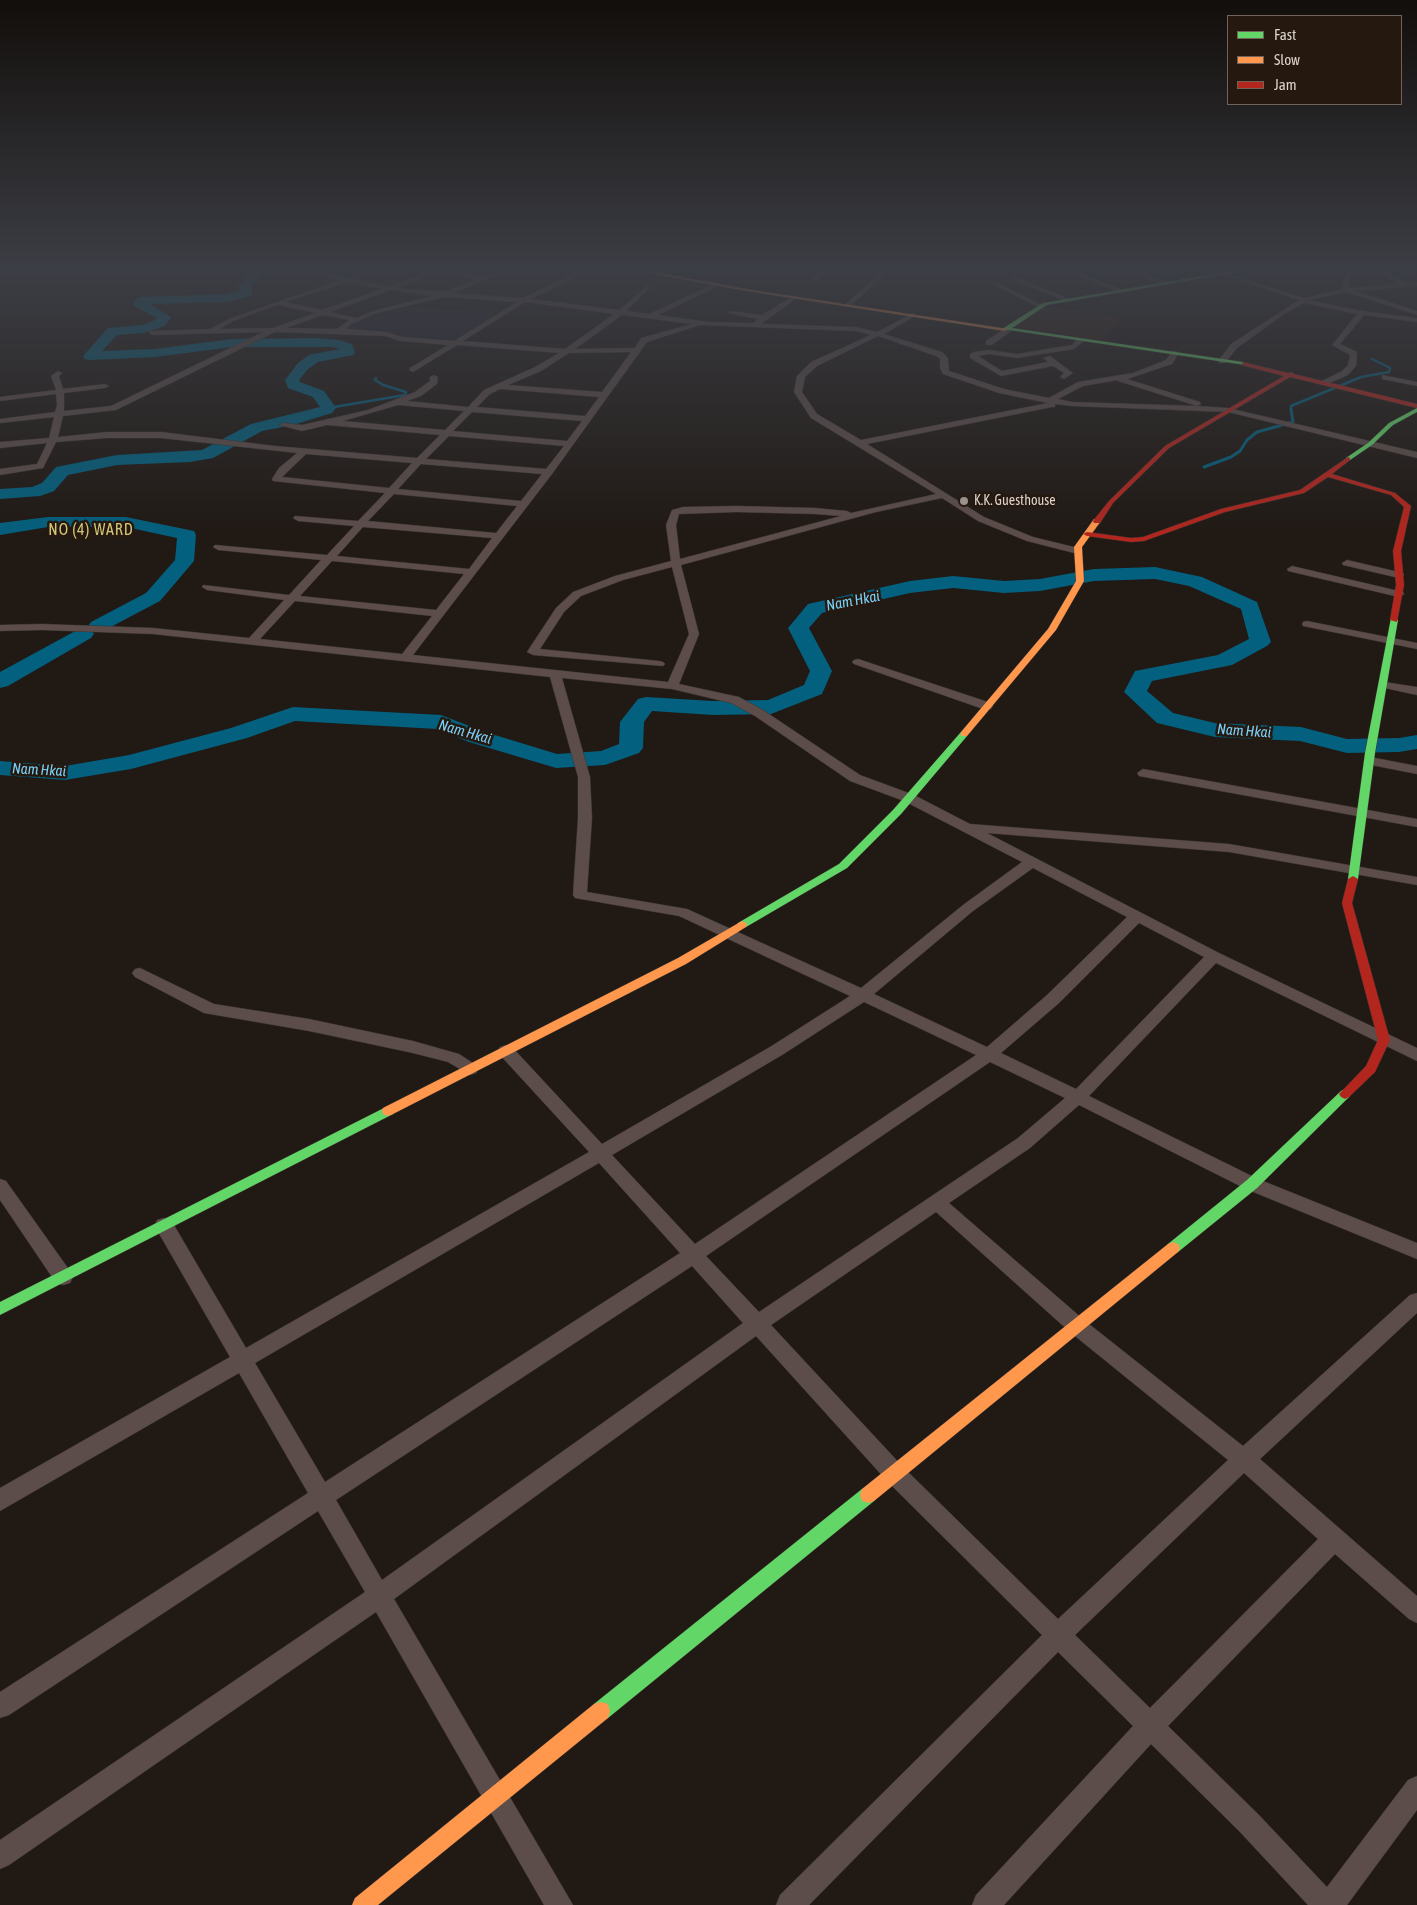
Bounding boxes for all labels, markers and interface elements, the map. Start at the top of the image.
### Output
legend [1227,15,1402,105]
text: Fast [1274,26,1296,43]
text: Slow [1274,51,1300,68]
text: Jam [1274,76,1297,93]
place label: K.K. Guesthouse [974,493,1056,509]
marker: K.K. Guesthouse [958,495,970,507]
district label: NO (4) WARD [47,520,135,540]
water label: Nam Hkai [825,587,881,615]
water label: Nam Hkai [437,716,493,748]
water label: Nam Hkai [1216,720,1272,742]
water label: Nam Hkai [12,760,66,780]

